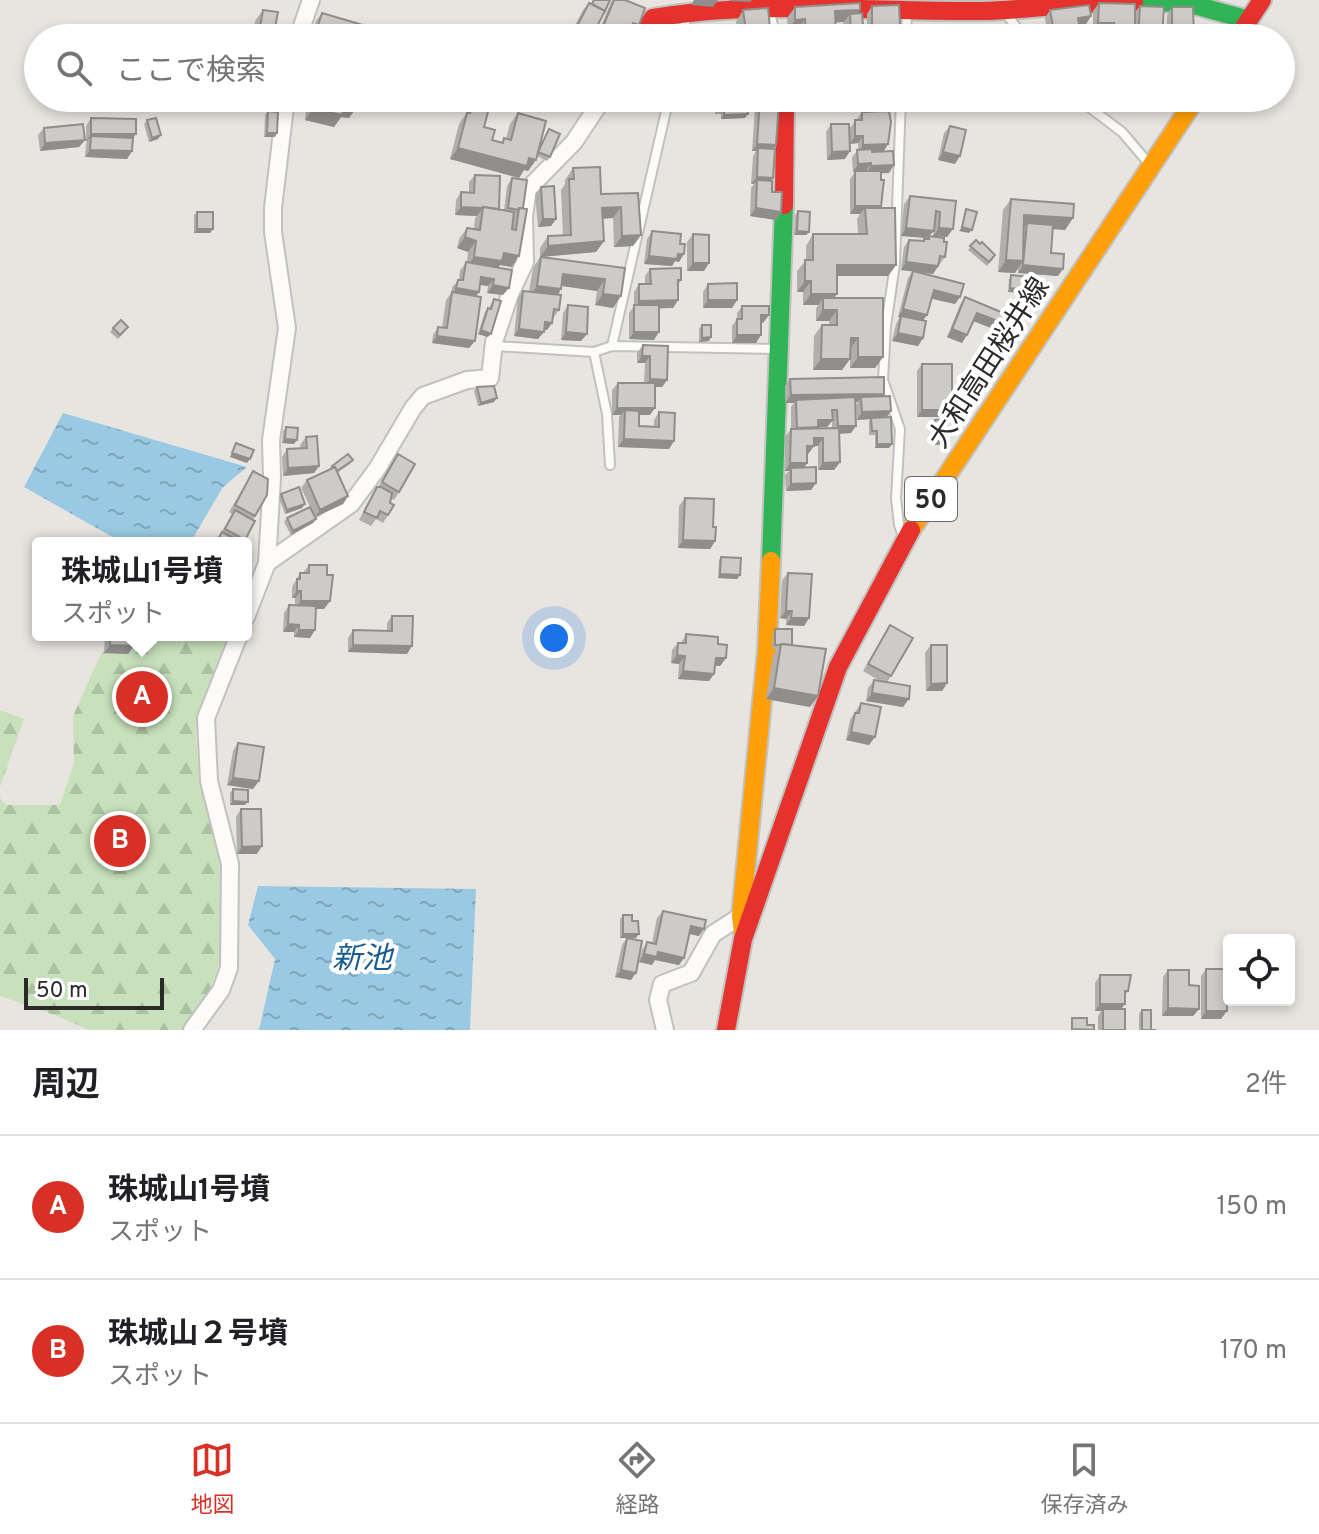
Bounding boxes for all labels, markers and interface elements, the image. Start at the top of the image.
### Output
search box [24,24,1295,112]
icon: search [52,46,96,90]
text: ここで検索 [116,54,266,91]
street label: 大和高田桜井線 [922,272,1059,456]
road number: 50 [905,477,957,521]
popup [32,537,252,641]
text: 珠城山1号墳 [61,555,223,592]
text: スポット [61,599,165,632]
your location [534,618,574,658]
pin: A [116,667,168,727]
pin: B [94,811,146,871]
map controls [1223,934,1295,1006]
button: locate [1223,934,1295,1006]
water label: 新池 [332,942,395,979]
scale bar [24,974,164,1010]
text: 50 m [36,978,88,1005]
text: 周辺 [32,1065,100,1108]
text: 2件 [1245,1069,1287,1102]
text: 珠城山1号墳 [108,1173,270,1210]
text: A [49,1191,67,1224]
text: 150 m [1216,1191,1287,1224]
text: スポット [108,1217,212,1250]
text: 珠城山２号墳 [108,1317,288,1354]
text: B [49,1335,67,1368]
text: 170 m [1220,1335,1287,1368]
text: スポット [108,1361,212,1394]
tab: 地図 [190,1438,235,1520]
tab: 経路 [615,1438,660,1520]
tab: 保存済み [1040,1438,1129,1520]

